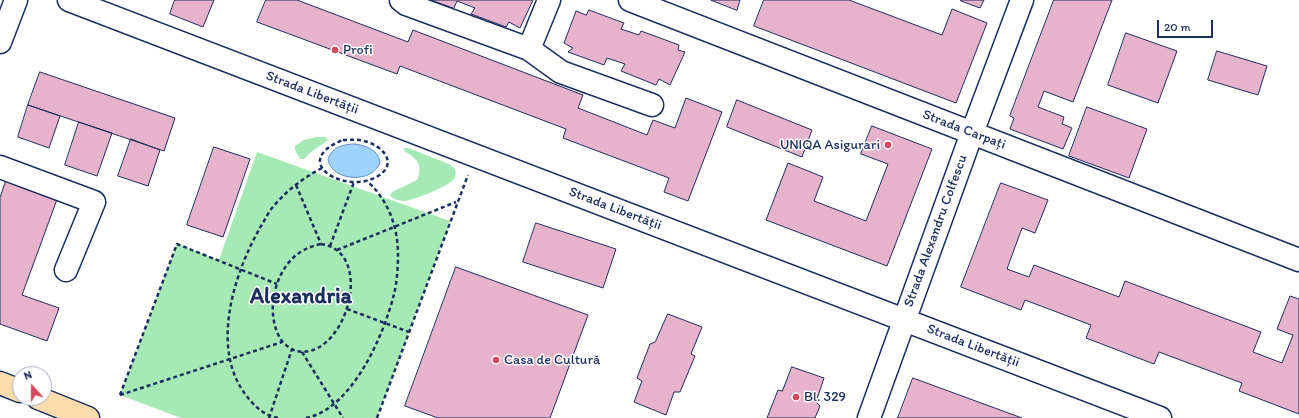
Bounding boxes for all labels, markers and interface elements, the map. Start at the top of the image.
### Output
scale bar [1159,12,1215,38]
text: 20 m [1164,20,1191,34]
place label: Profi [343,42,373,58]
marker: Profi [330,45,340,55]
street label: Strada Libertății [263,68,361,118]
street label: Strada Carpați [920,106,1008,154]
place label: UNIQA Asigurari [780,137,880,153]
marker: UNIQA Asigurari [883,140,893,150]
street label: Strada Alexandru Colfescu [901,152,971,310]
street label: Strada Libertății [566,184,664,234]
district label: Alexandria [250,284,352,310]
street label: Strada Libertății [924,321,1022,371]
place label: Casa de Cultură [504,352,600,368]
marker: Casa de Cultură [491,355,501,365]
north arrow [12,366,52,406]
text: N [22,368,34,383]
place label: Bl. 329 [804,389,846,405]
marker: Bl. 329 [791,392,801,402]

